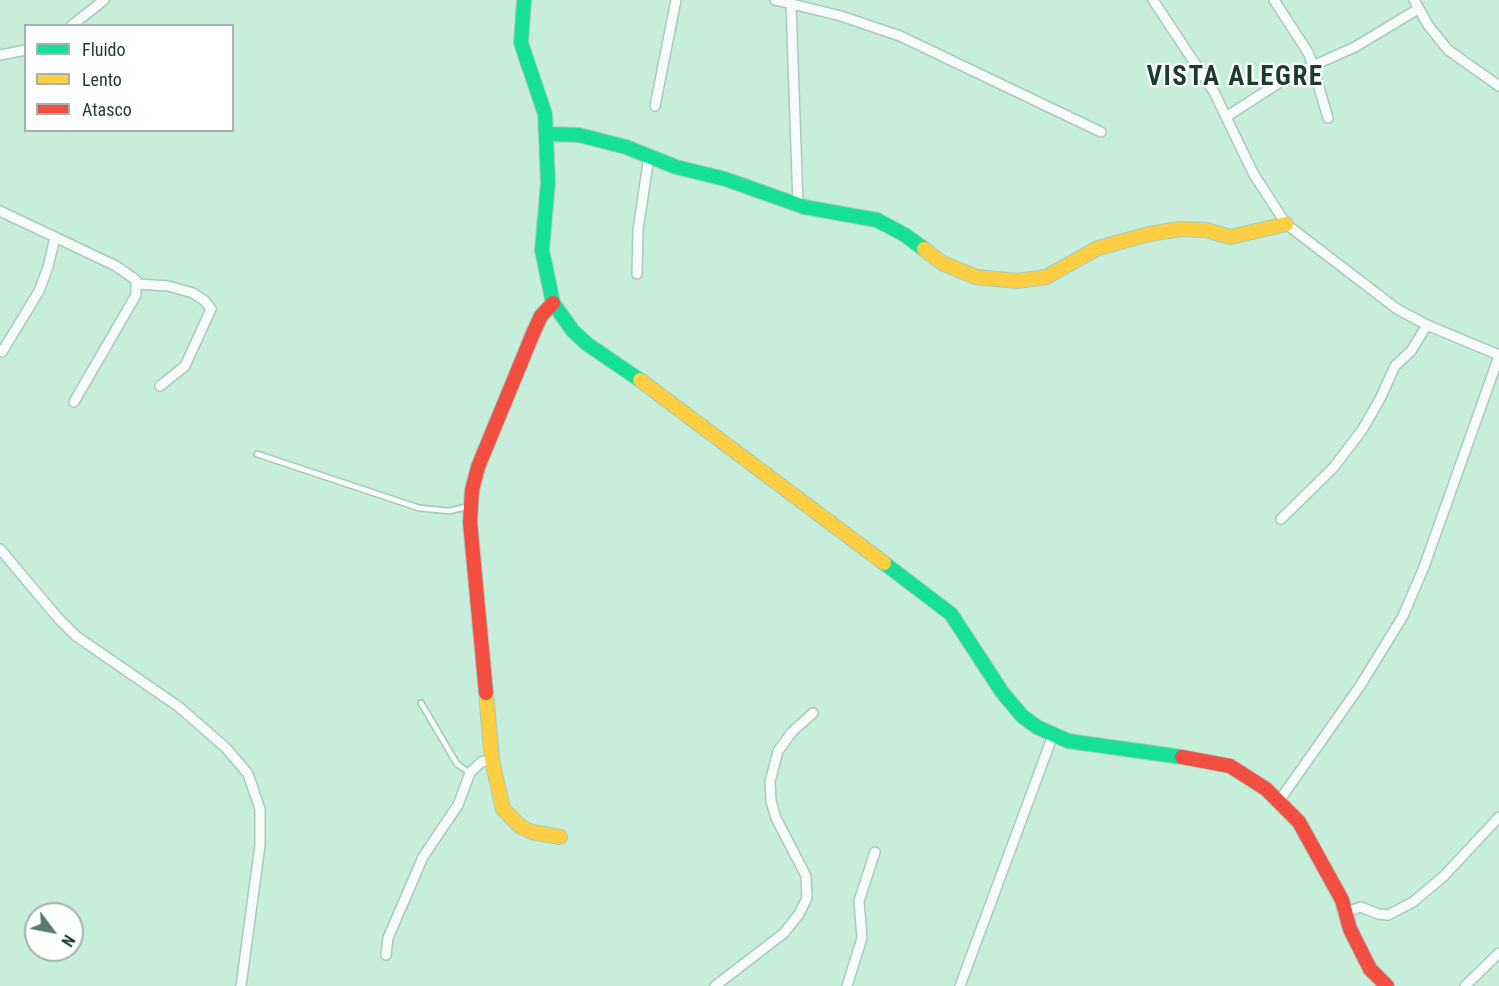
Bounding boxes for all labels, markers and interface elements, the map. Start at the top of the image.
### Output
legend [24,24,234,132]
text: Fluido [82,39,126,60]
district label: VISTA ALEGRE [1146,62,1324,94]
text: Lento [82,69,122,90]
text: Atasco [82,99,132,120]
north arrow [24,902,84,962]
text: N [57,932,79,950]

